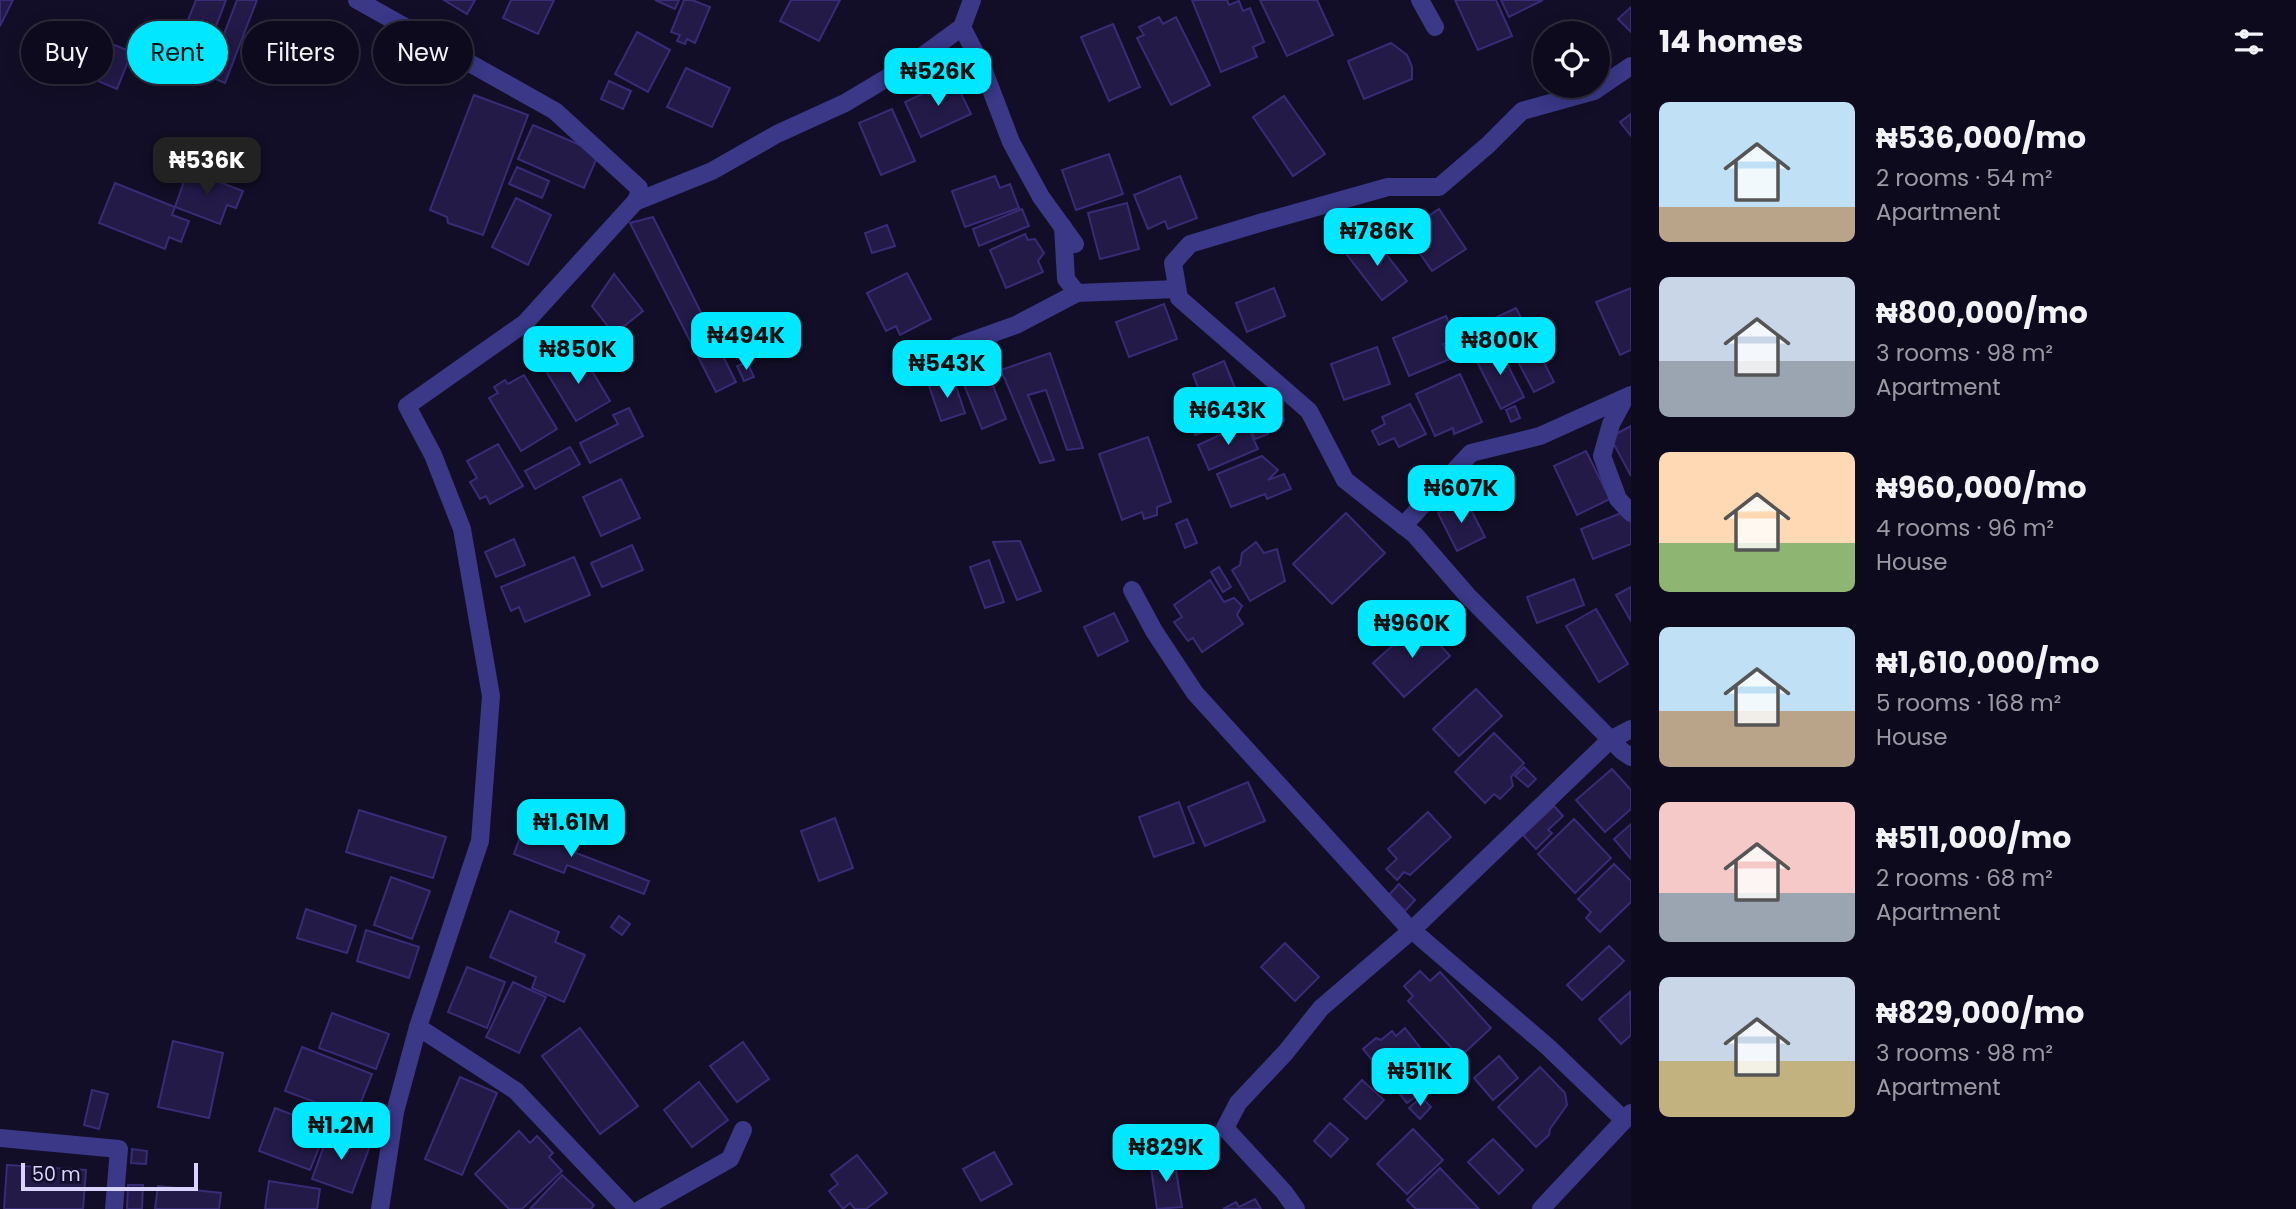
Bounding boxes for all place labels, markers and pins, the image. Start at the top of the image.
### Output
pin: ₦526K [889,48,987,108]
pin: ₦536K [158,138,256,197]
pin: ₦786K [1328,208,1426,268]
pin: ₦494K [697,312,795,372]
pin: ₦800K [1451,318,1549,377]
pin: ₦850K [529,326,627,386]
pin: ₦543K [898,340,996,400]
pin: ₦643K [1179,388,1277,447]
pin: ₦607K [1412,466,1510,525]
pin: ₦960K [1363,600,1461,660]
pin: ₦1.61M [514,800,628,859]
pin: ₦511K [1371,1048,1469,1108]
pin: ₦1.2M [292,1102,390,1162]
pin: ₦829K [1117,1124,1215,1184]

